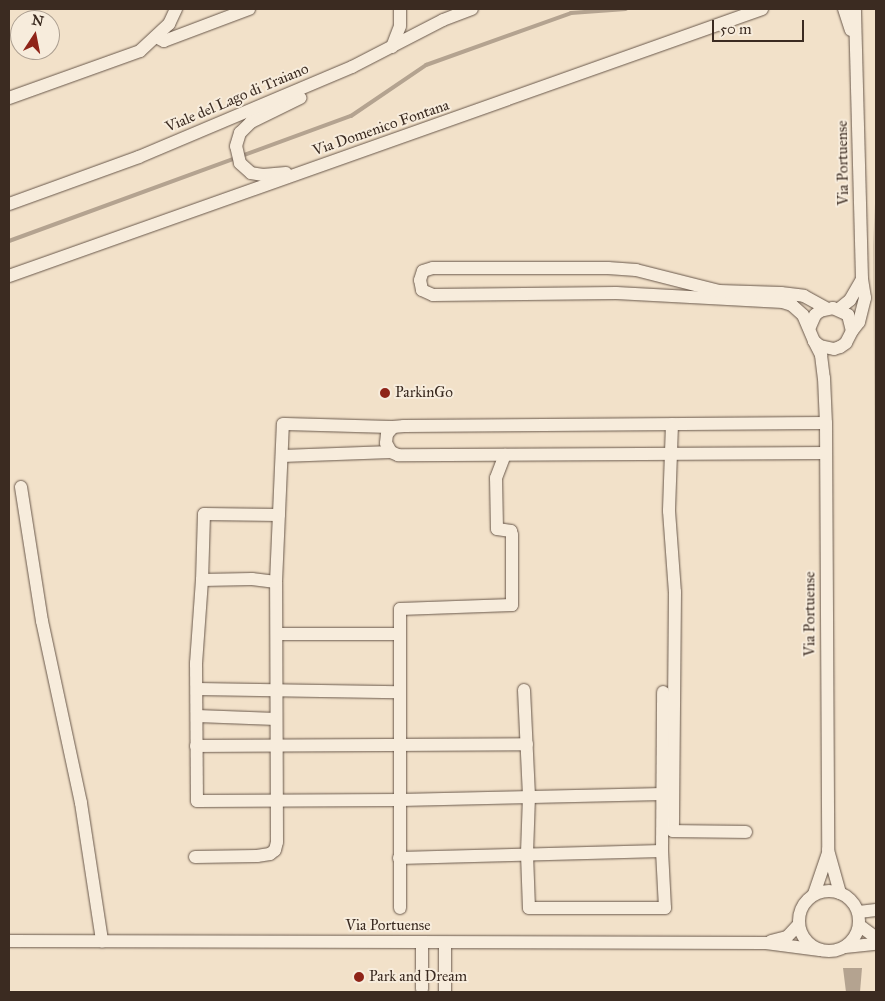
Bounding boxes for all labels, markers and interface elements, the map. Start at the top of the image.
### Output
north arrow [10,10,60,60]
scale bar [715,10,808,42]
text: N [30,11,45,30]
text: 50 m [720,20,752,38]
street label: Viale del Lago di Traiano [163,60,311,136]
street label: Via Domenico Fontana [310,96,452,160]
street label: Via Portuense [833,120,853,206]
place label: ParkinGo [395,384,453,402]
marker: ParkinGo [379,387,391,399]
street label: Via Portuense [801,572,819,656]
street label: Via Portuense [346,917,430,935]
place label: Park and Dream [369,968,467,986]
marker: Park and Dream [353,971,365,983]

